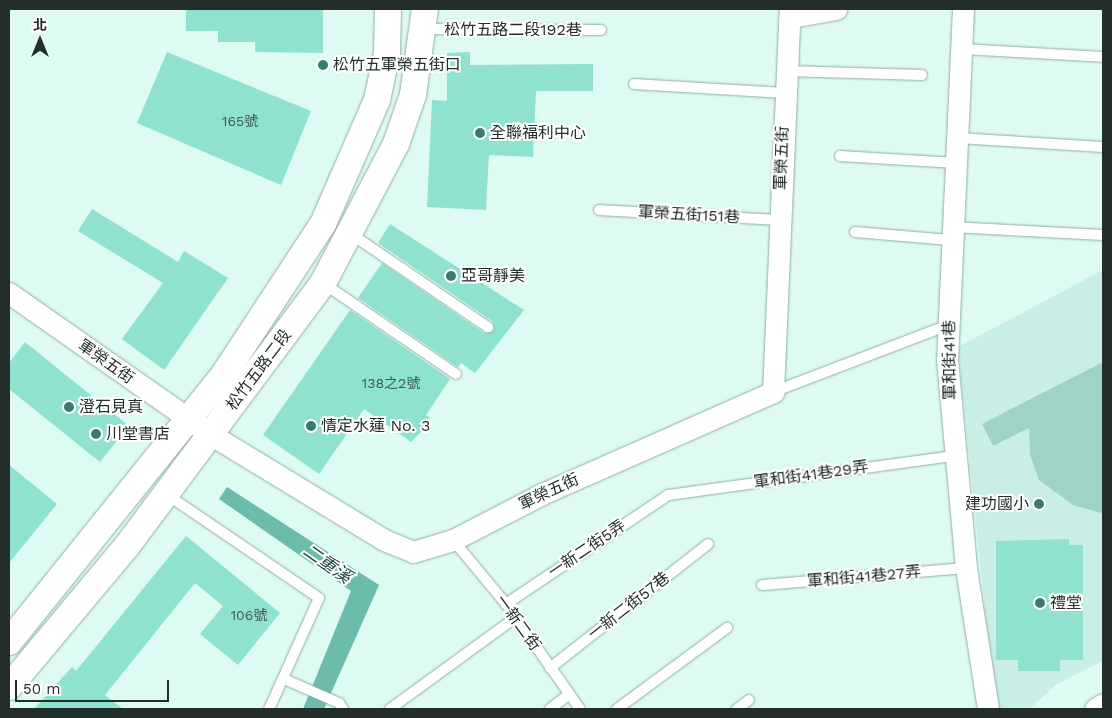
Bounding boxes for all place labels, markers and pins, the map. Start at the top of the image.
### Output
place label: 松竹五軍榮五街口 [333,55,461,75]
marker: 松竹五軍榮五街口 [317,59,329,71]
place label: 全聯福利中心 [490,123,586,143]
marker: 全聯福利中心 [474,127,486,139]
place label: 亞哥靜美 [461,266,525,286]
marker: 亞哥靜美 [445,270,457,282]
place label: 澄石見真 [79,397,143,417]
marker: 澄石見真 [63,401,75,413]
place label: 情定水蓮 No. 3 [321,416,430,436]
marker: 情定水蓮 No. 3 [305,420,317,432]
place label: 川堂書店 [106,424,170,444]
marker: 川堂書店 [90,428,102,440]
place label: 建功國小 [965,494,1029,514]
marker: 建功國小 [1033,498,1045,510]
place label: 禮堂 [1050,593,1082,613]
marker: 禮堂 [1034,597,1046,609]

